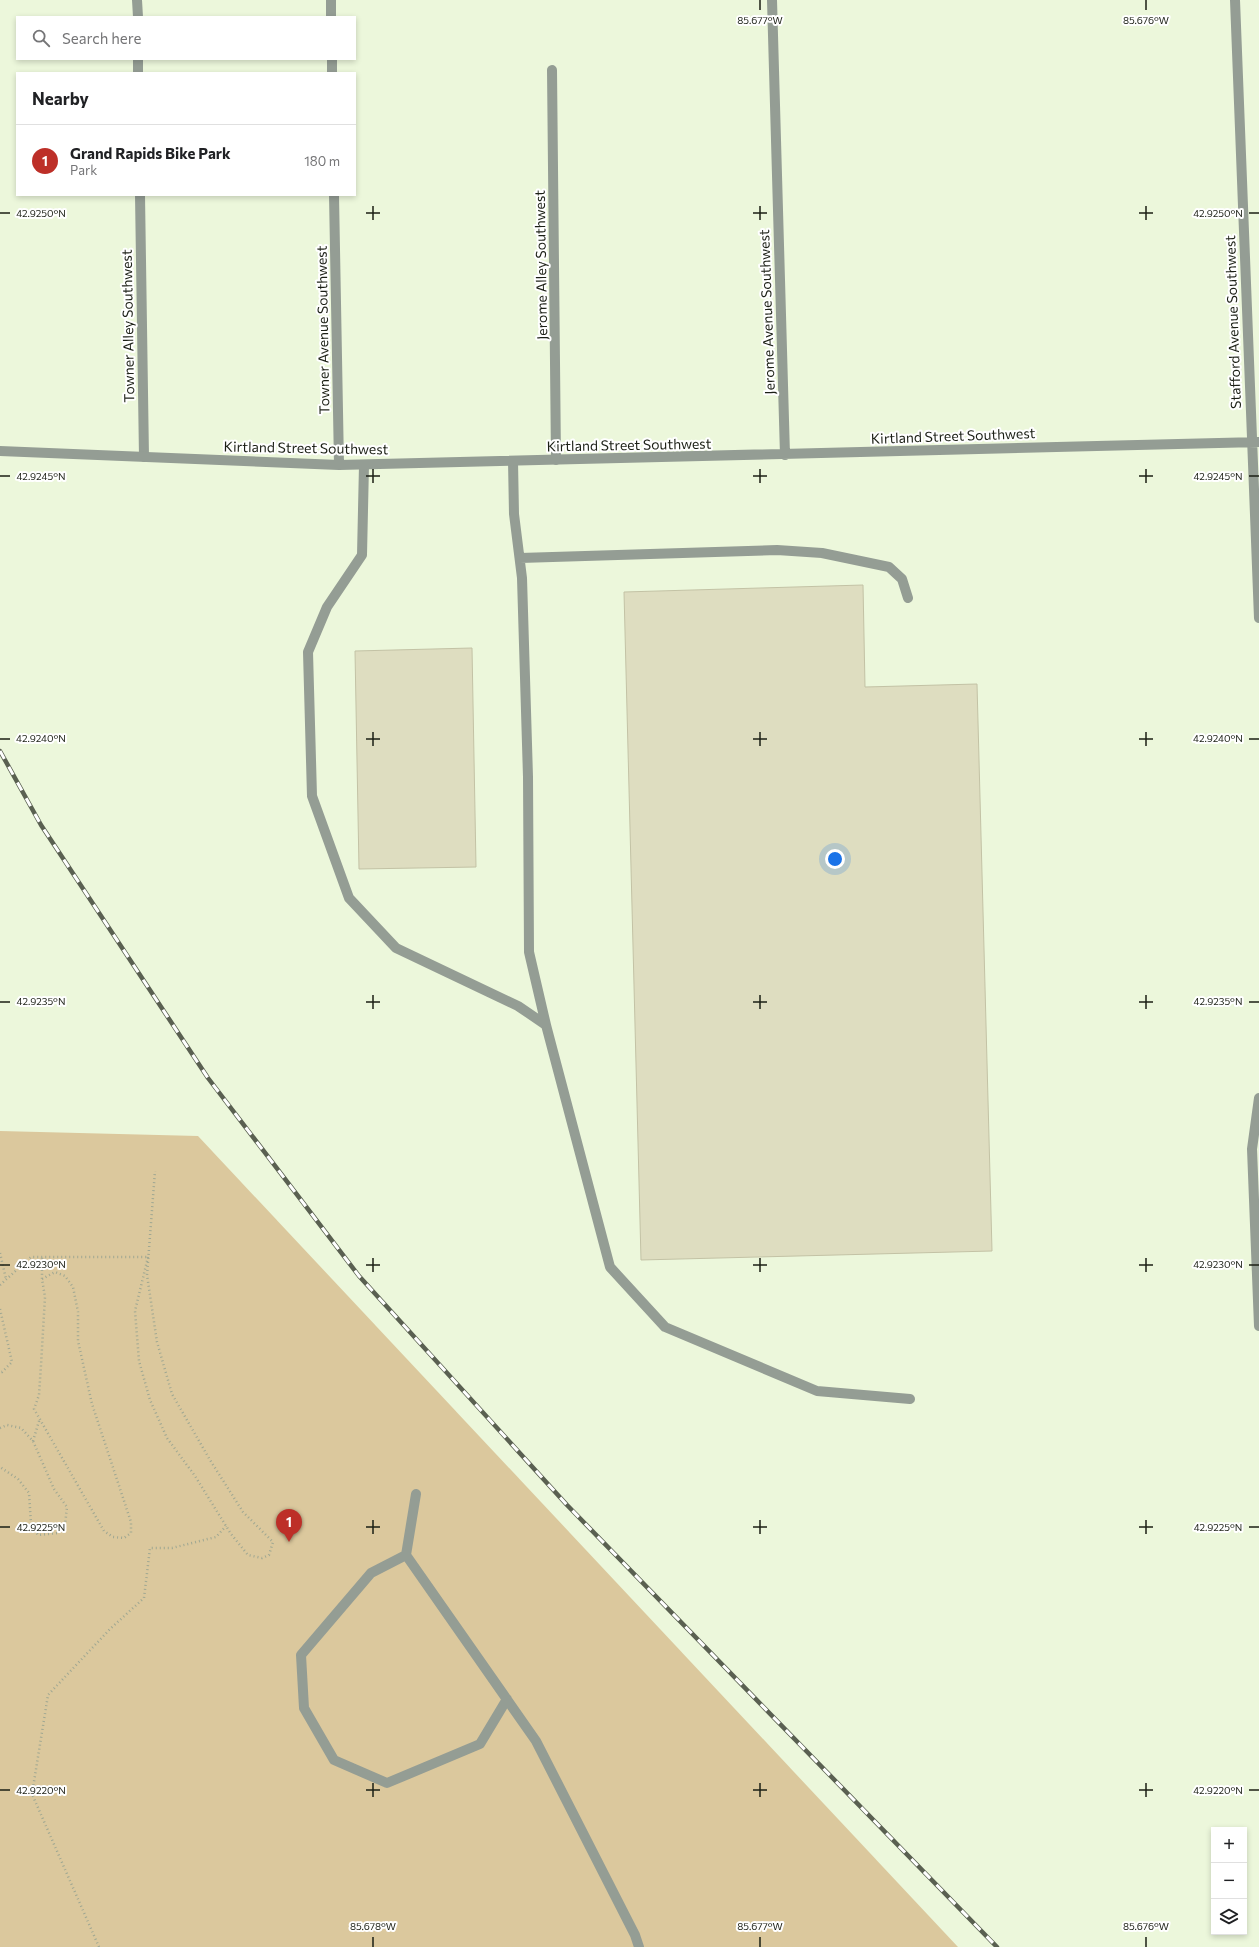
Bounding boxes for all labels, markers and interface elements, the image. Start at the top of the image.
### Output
text: 85.677°W [737,14,783,26]
text: 85.676°W [1123,14,1169,26]
search box [16,16,356,60]
icon: search [30,27,52,49]
text: Search here [62,29,141,47]
text: Nearby [32,88,89,109]
text: Grand Rapids Bike Park [70,144,231,162]
text: 1 [42,153,48,169]
text: 180 m [304,153,340,169]
text: Park [70,162,97,178]
street label: Jerome Alley Southwest [531,190,550,340]
text: 42.9250°N [16,207,66,219]
text: 42.9250°N [1193,207,1243,219]
street label: Jerome Avenue Southwest [755,229,778,395]
street label: Stafford Avenue Southwest [1221,235,1244,409]
street label: Towner Avenue Southwest [313,245,332,414]
street label: Towner Alley Southwest [118,249,137,403]
street label: Kirtland Street Southwest [870,424,1036,447]
street label: Kirtland Street Southwest [547,435,712,454]
street label: Kirtland Street Southwest [224,438,389,457]
text: 42.9245°N [16,470,66,482]
text: 42.9245°N [1193,470,1243,482]
text: 42.9240°N [16,732,66,744]
text: 42.9240°N [1193,732,1243,744]
your location [825,849,845,869]
text: 42.9235°N [17,995,65,1007]
text: 42.9235°N [1194,995,1242,1007]
text: 42.9230°N [16,1258,66,1270]
text: 42.9230°N [1193,1258,1243,1270]
pin: 1 [276,1509,302,1542]
text: 42.9225°N [17,1521,65,1533]
text: 42.9225°N [1194,1521,1242,1533]
text: 42.9220°N [16,1784,66,1796]
text: 42.9220°N [1193,1784,1243,1796]
map controls [1211,1827,1247,1935]
button: + [1211,1827,1247,1863]
button: − [1211,1863,1247,1899]
button: layers [1211,1899,1247,1935]
text: 85.678°W [350,1920,396,1932]
text: 85.677°W [737,1920,783,1932]
text: 85.676°W [1123,1920,1169,1932]

